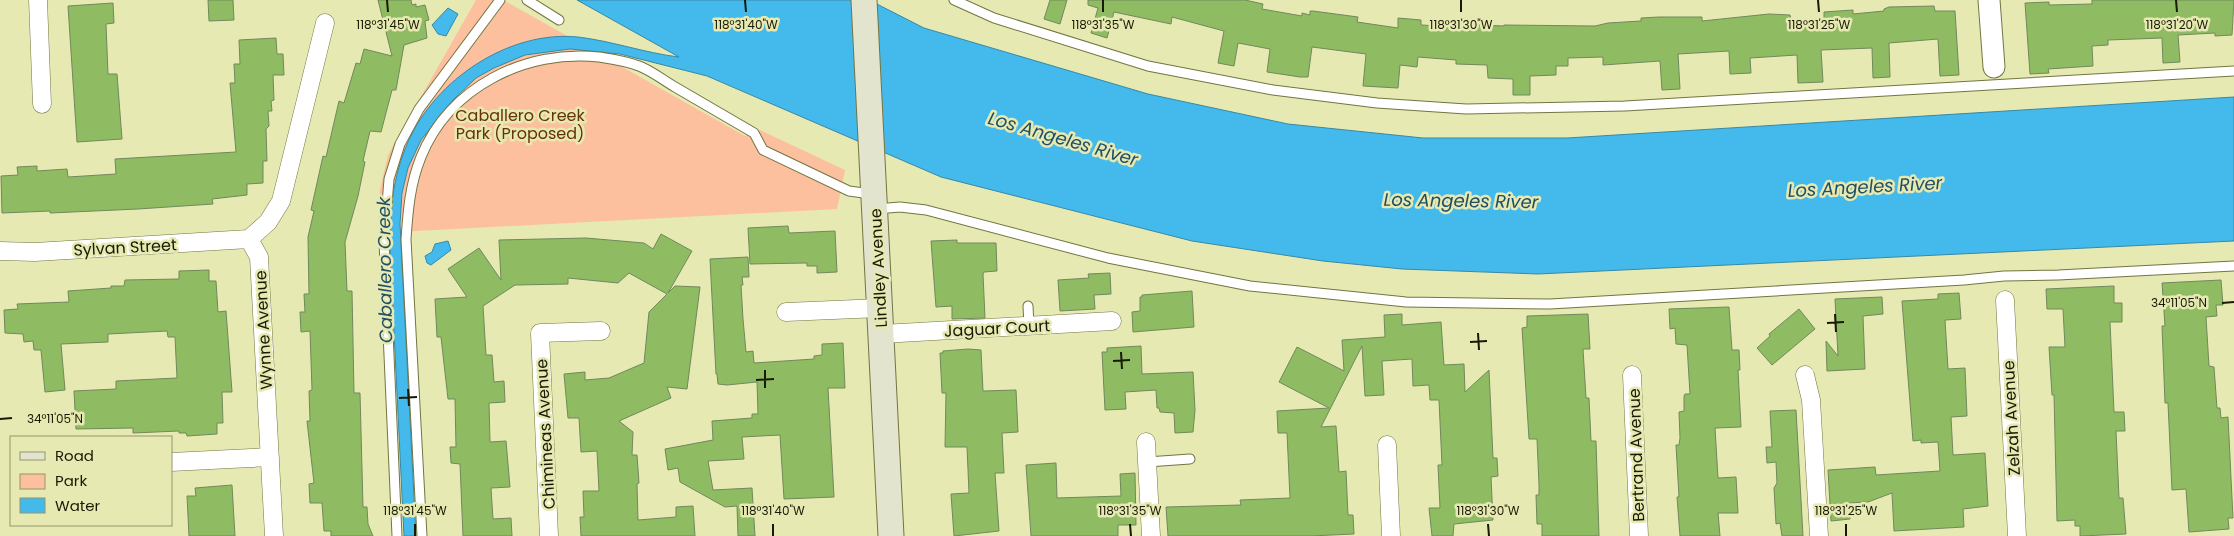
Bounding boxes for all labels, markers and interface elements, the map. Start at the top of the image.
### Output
text: 118°31'45"W [356,16,420,33]
text: 118°31'40"W [714,16,778,33]
text: 118°31'35"W [1072,16,1135,33]
text: 118°31'30"W [1430,16,1493,33]
text: 118°31'25"W [1788,16,1851,33]
text: 118°31'20"W [2146,16,2209,33]
park label: Caballero Creek Park (Proposed) [455,104,585,145]
water label: Los Angeles River [985,105,1142,172]
water label: Los Angeles River [1787,170,1944,203]
water label: Los Angeles River [1383,187,1540,214]
water label: Caballero Creek [371,196,398,343]
street label: Lindley Avenue [864,208,893,328]
street label: Sylvan Street [73,233,177,262]
street label: Wynne Avenue [249,270,278,390]
text: 34°11'05"N [2151,294,2207,311]
street label: Jaguar Court [943,314,1051,343]
street label: Chimineas Avenue [530,358,561,510]
street label: Zelzah Avenue [1997,360,2026,476]
street label: Bertrand Avenue [1623,388,1650,522]
text: 34°11'05"N [27,410,83,427]
legend [10,436,172,526]
text: Road [55,445,94,466]
text: Park [55,470,87,491]
text: Water [55,495,101,516]
text: 118°31'45"W [383,502,447,519]
text: 118°31'40"W [741,502,805,519]
text: 118°31'35"W [1099,502,1162,519]
text: 118°31'30"W [1457,502,1520,519]
text: 118°31'25"W [1815,502,1878,519]

